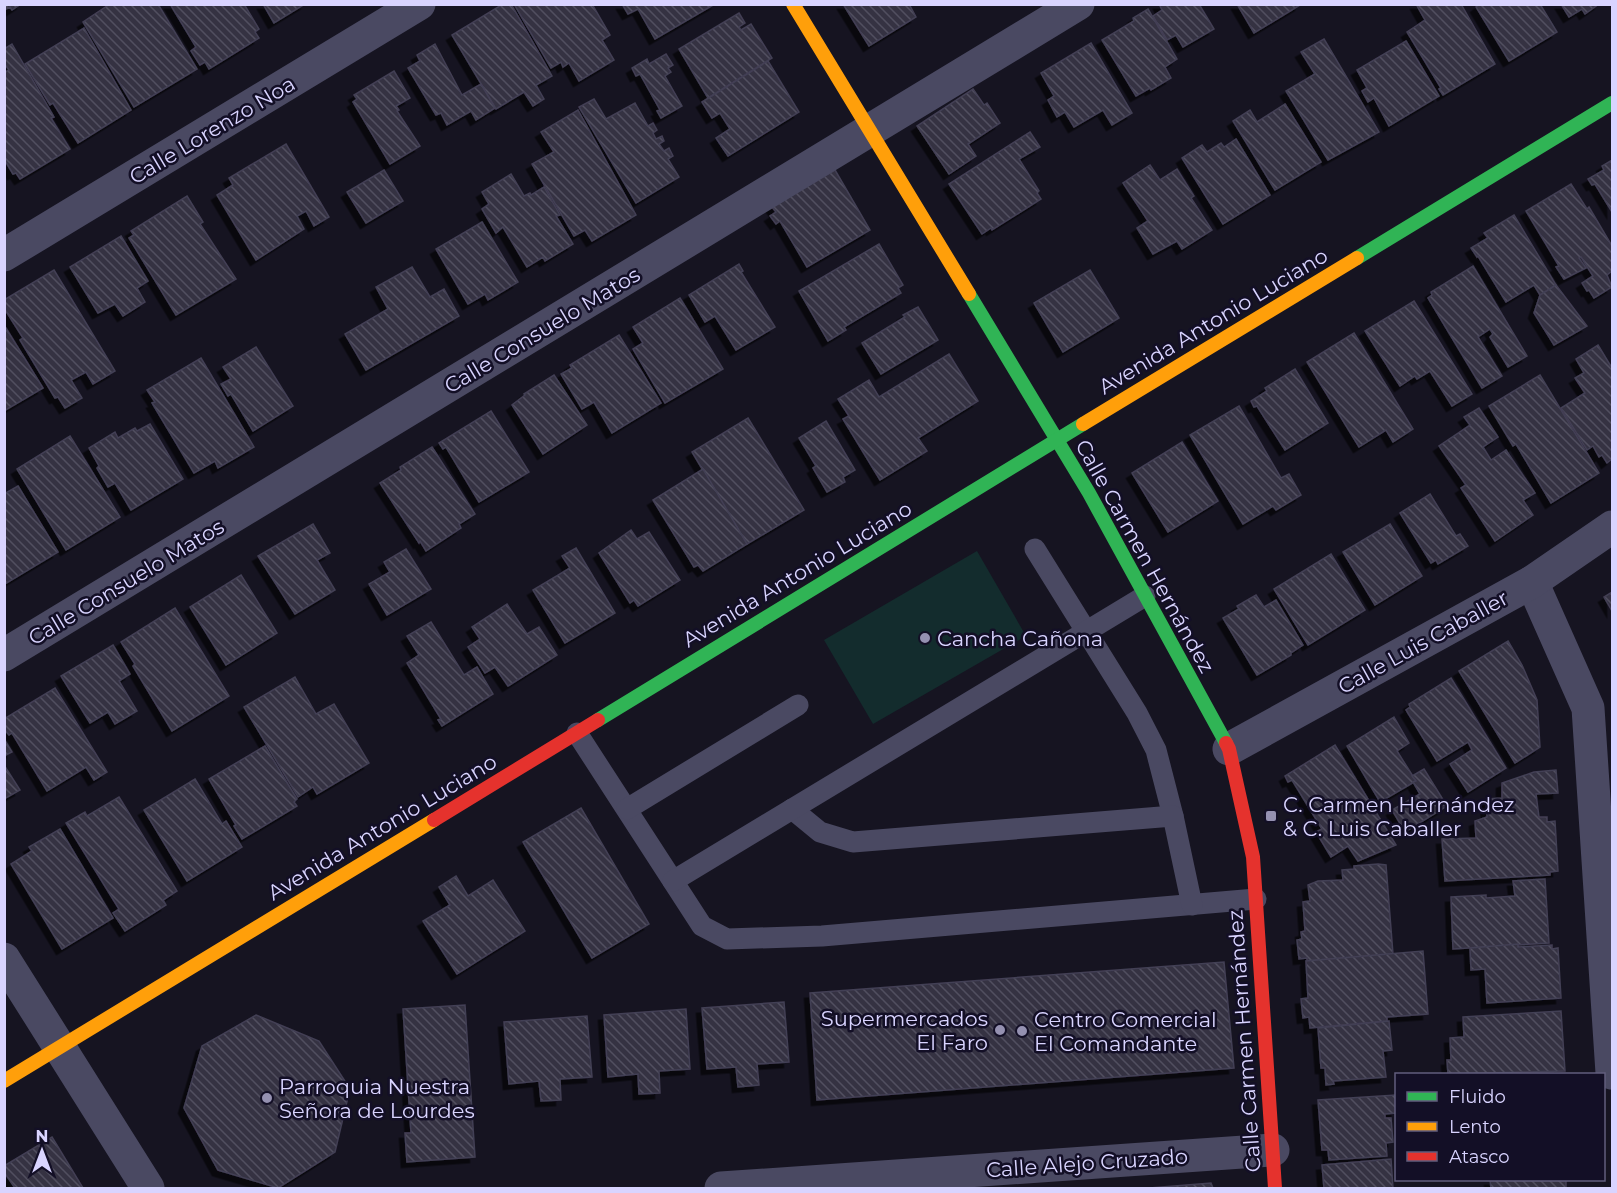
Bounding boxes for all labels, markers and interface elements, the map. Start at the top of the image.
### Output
street label: Calle Lorenzo Noa [125,71,299,189]
street label: Avenida Antonio Luciano [1094,243,1332,399]
street label: Calle Consuelo Matos [440,262,644,398]
street label: Calle Carmen Hernández [1070,435,1220,677]
street label: Avenida Antonio Luciano [678,496,916,652]
street label: Calle Consuelo Matos [24,514,228,650]
street label: Calle Luis Caballer [1334,585,1512,699]
place label: Cancha Cañona [937,626,1103,651]
marker: Cancha Cañona [918,631,932,645]
street label: Avenida Antonio Luciano [263,749,501,905]
place label: C. Carmen Hernández & C. Luis Caballer [1283,792,1515,841]
marker: C. Carmen Hernández & C. Luis Caballer [1264,809,1278,823]
street label: Calle Carmen Hernández [1222,909,1266,1173]
place label: Supermercados El Faro [821,1006,988,1055]
place label: Centro Comercial El Comandante [1034,1007,1217,1056]
marker: Supermercados El Faro [993,1023,1007,1037]
marker: Centro Comercial El Comandante [1015,1024,1029,1038]
legend [1395,1073,1605,1181]
place label: Parroquia Nuestra Señora de Lourdes [279,1074,475,1123]
text: Fluido [1449,1086,1506,1108]
marker: Parroquia Nuestra Señora de Lourdes [260,1091,274,1105]
text: Lento [1449,1116,1501,1138]
north arrow [12,1121,72,1181]
text: N [36,1127,48,1146]
street label: Calle Alejo Cruzado [985,1143,1189,1183]
text: Atasco [1449,1146,1509,1168]

